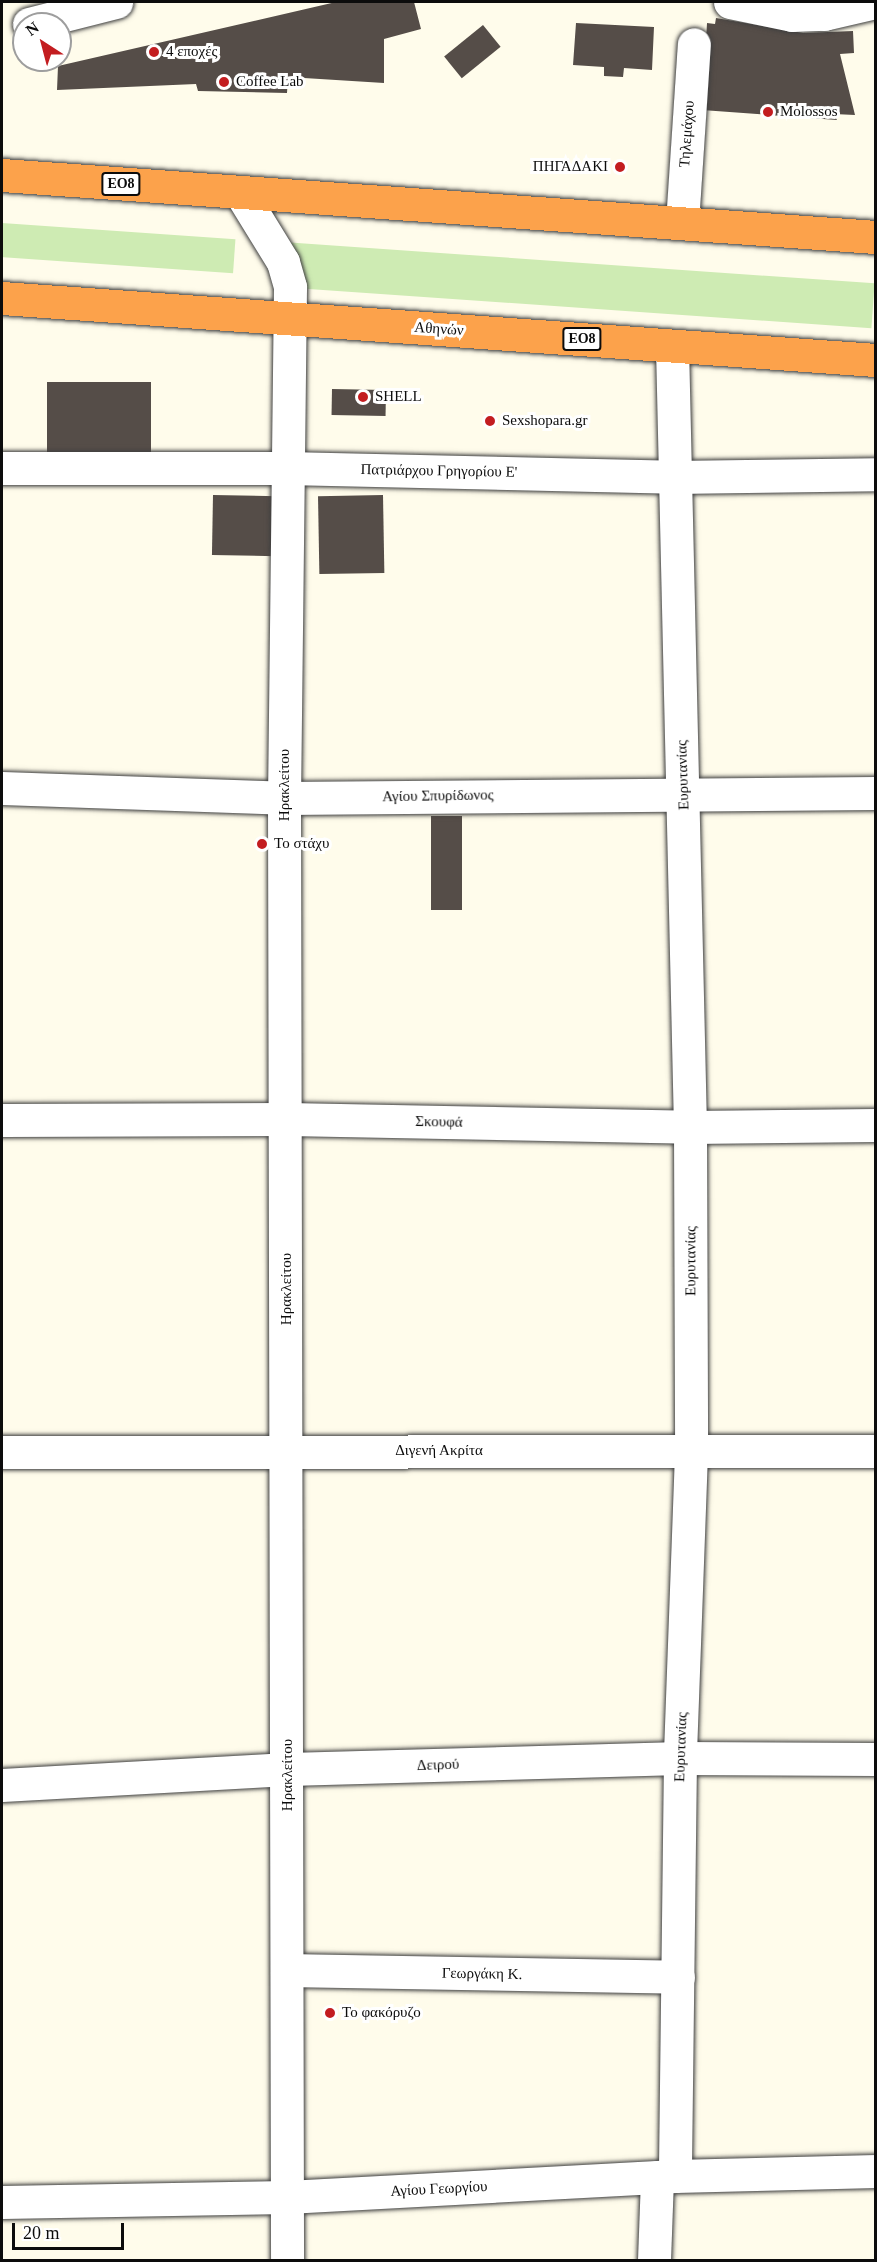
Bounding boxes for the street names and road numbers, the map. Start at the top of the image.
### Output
street label: Τηλεμάχου [676,100,698,168]
road number: ΕΟ8 [100,173,142,195]
street label: Αθηνών [414,318,464,340]
road number: ΕΟ8 [561,328,603,350]
street label: Πατριάρχου Γρηγορίου Ε' [360,461,518,481]
street label: Ευρυτανίας [673,740,693,810]
street label: Ηρακλείτου [276,749,294,821]
street label: Αγίου Σπυρίδωνος [382,786,494,806]
street label: Σκουφά [415,1113,463,1131]
street label: Ευρυτανίας [682,1226,700,1296]
street label: Ηρακλείτου [278,1253,296,1325]
street label: Διγενή Ακρίτα [395,1442,483,1460]
street label: Ευρυτανίας [671,1712,691,1782]
street label: Ηρακλείτου [279,1739,297,1811]
street label: Δειρού [417,1755,459,1775]
street label: Γεωργάκη Κ. [442,1964,522,1984]
street label: Αγίου Γεωργίου [390,2177,488,2201]

